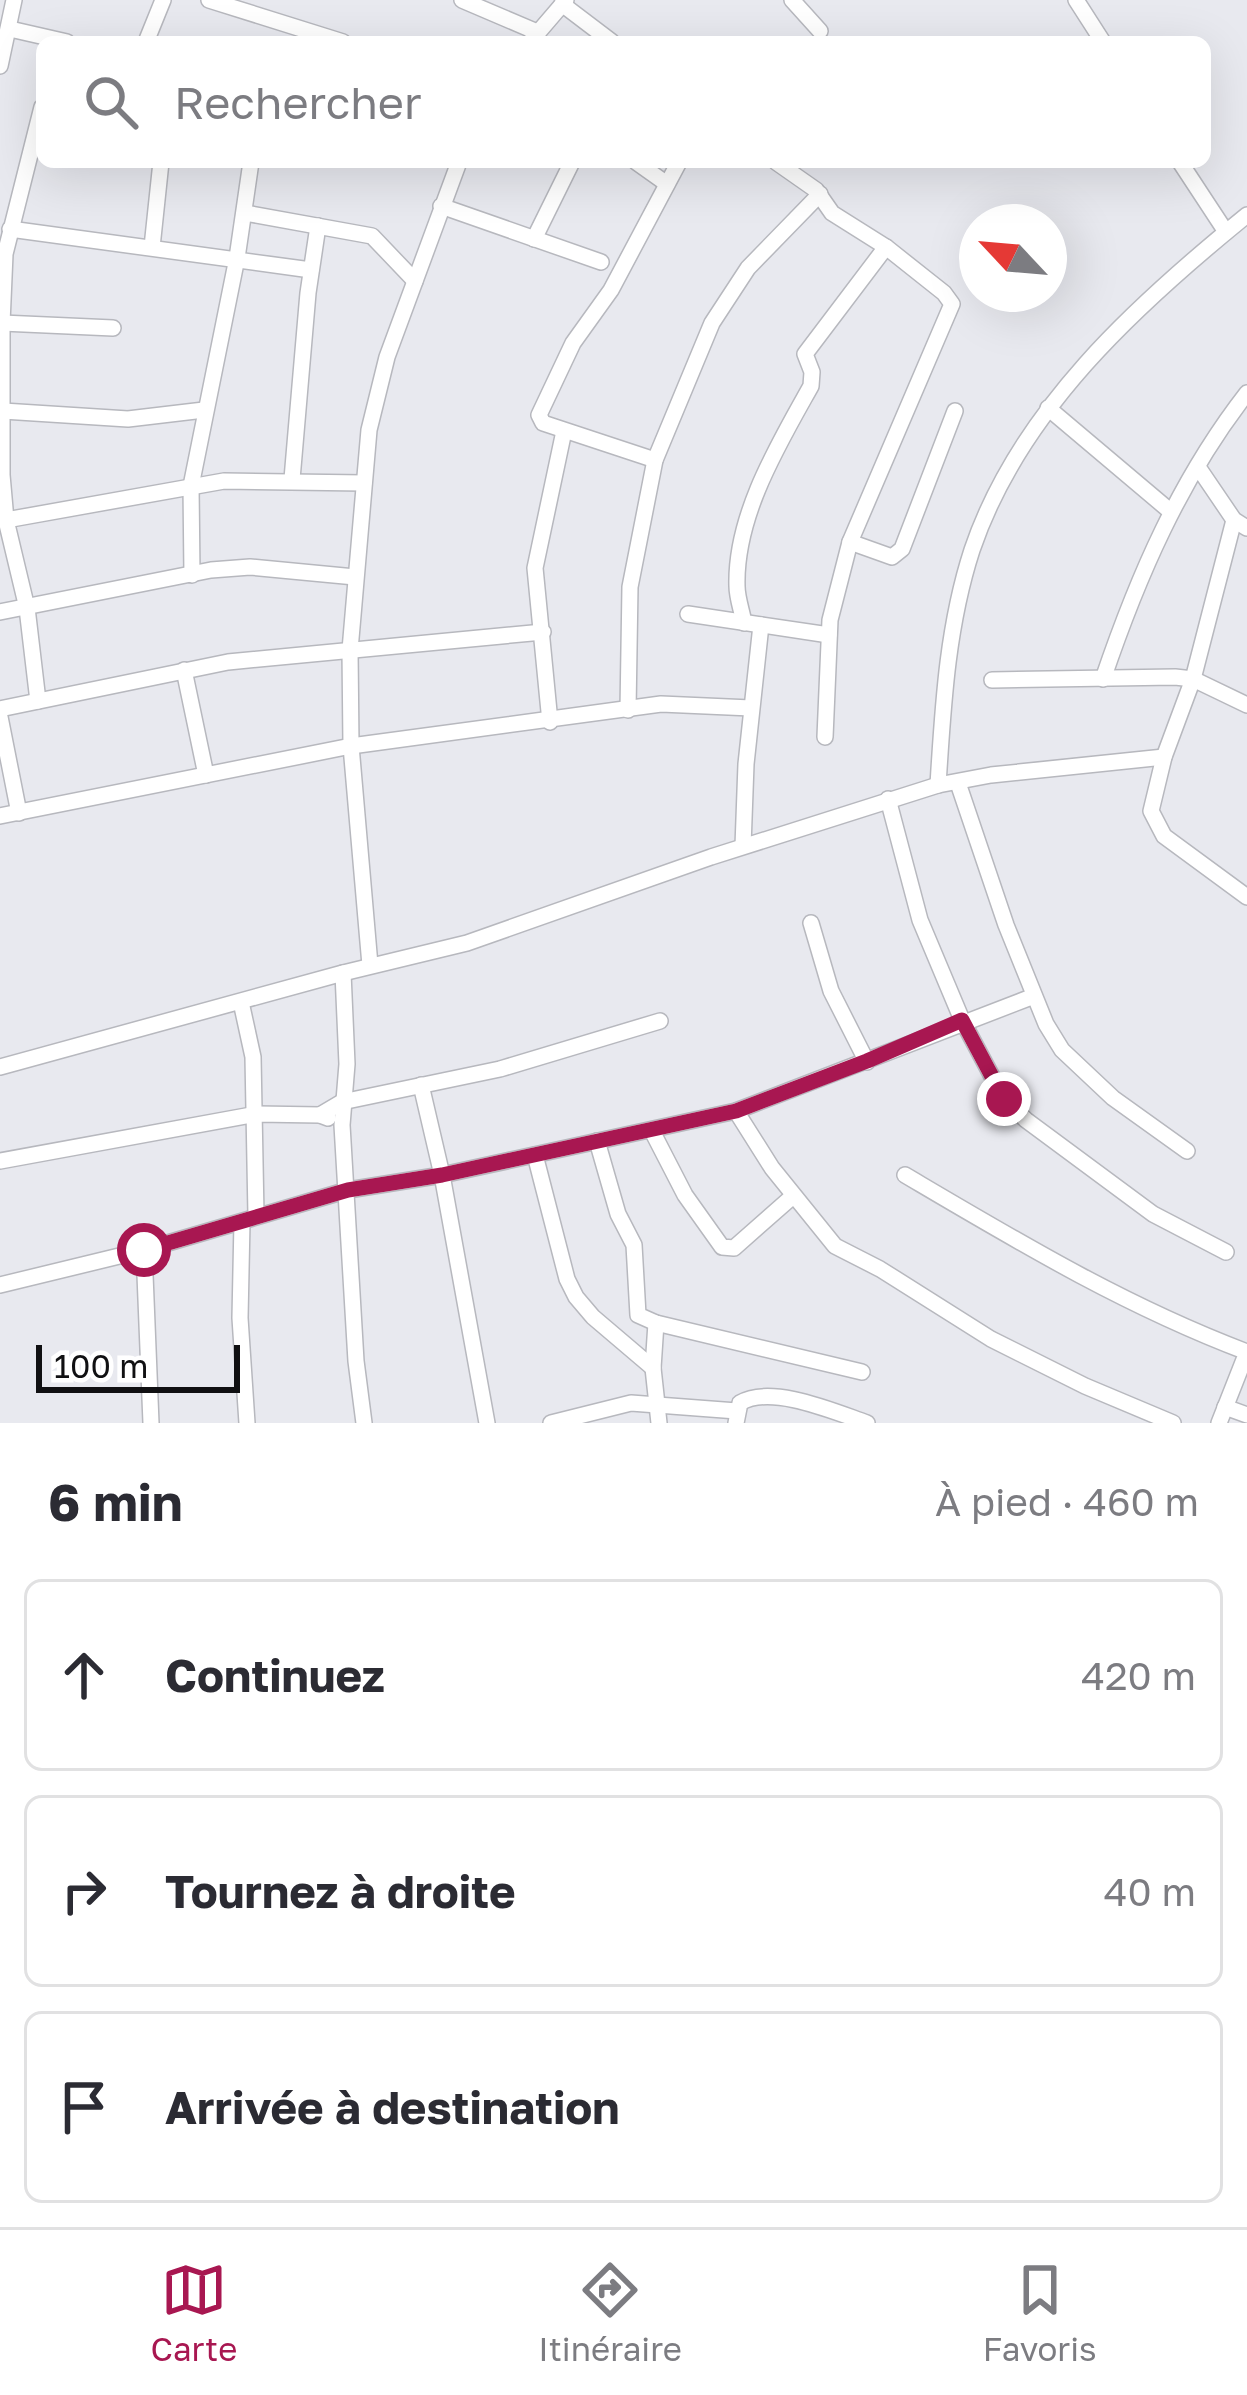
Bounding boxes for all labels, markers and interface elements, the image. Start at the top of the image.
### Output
search box [36,36,1211,168]
icon: search [78,69,144,135]
text: Rechercher [174,75,422,129]
north arrow [959,204,1067,312]
route end [977,1072,1031,1126]
route start [117,1223,171,1277]
scale bar [36,1339,240,1392]
text: 100 m [54,1346,148,1385]
text: 6 min [48,1471,183,1532]
text: À pied · 460 m [935,1478,1199,1525]
icon: ahead [51,1642,117,1708]
text: Continuez [165,1648,385,1702]
text: 420 m [1081,1652,1196,1699]
icon: right [51,1858,117,1924]
text: Tournez à droite [165,1864,516,1918]
text: 40 m [1104,1868,1196,1915]
icon: arrive [51,2074,117,2140]
text: Arrivée à destination [165,2080,620,2134]
tab: Carte [150,2257,237,2368]
tab: Itinéraire [538,2257,682,2368]
tab: Favoris [983,2257,1097,2368]

